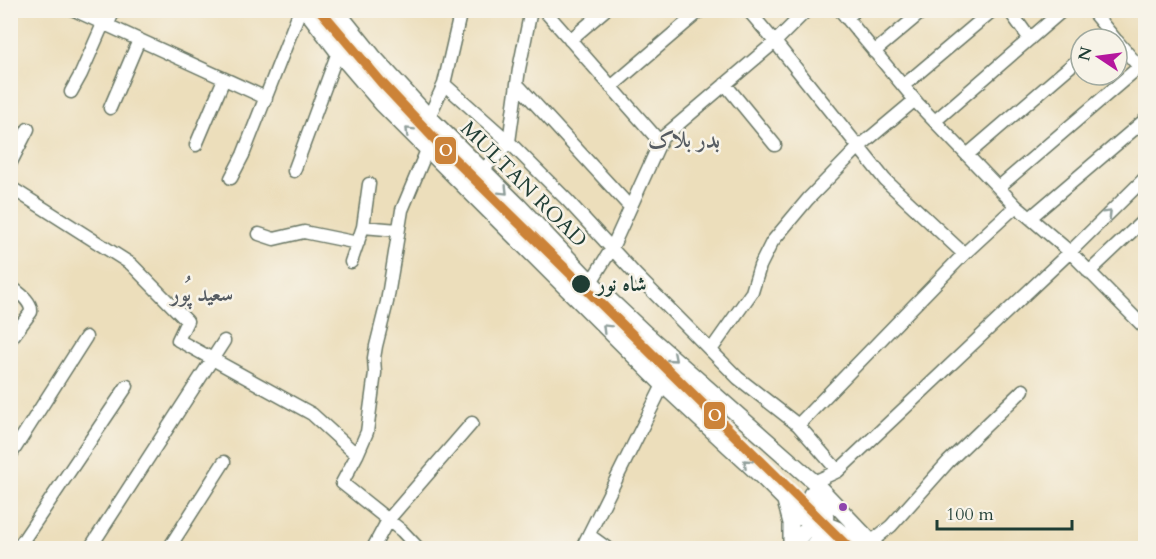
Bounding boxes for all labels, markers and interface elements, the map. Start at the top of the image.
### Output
north arrow [1069,27,1129,87]
text: N [1073,45,1098,63]
street label: MULTAN ROAD [454,115,593,254]
district label: بدر بلاک [648,125,720,155]
one-way arrow [405,127,415,138]
line badge: O [434,136,457,165]
text: O [439,140,453,162]
one-way arrow [497,184,508,195]
one-way arrow [1100,211,1111,222]
place label: شاہ نور [595,270,647,299]
marker: شاہ نور [570,273,592,295]
district label: سعید پُور [168,275,233,310]
one-way arrow [603,325,614,336]
one-way arrow [666,350,677,361]
line badge: O [703,401,726,430]
text: O [708,405,722,427]
one-way arrow [743,460,754,471]
scale bar [937,493,1072,531]
unlabelled marker [837,501,849,513]
text: 100 m [946,502,994,527]

